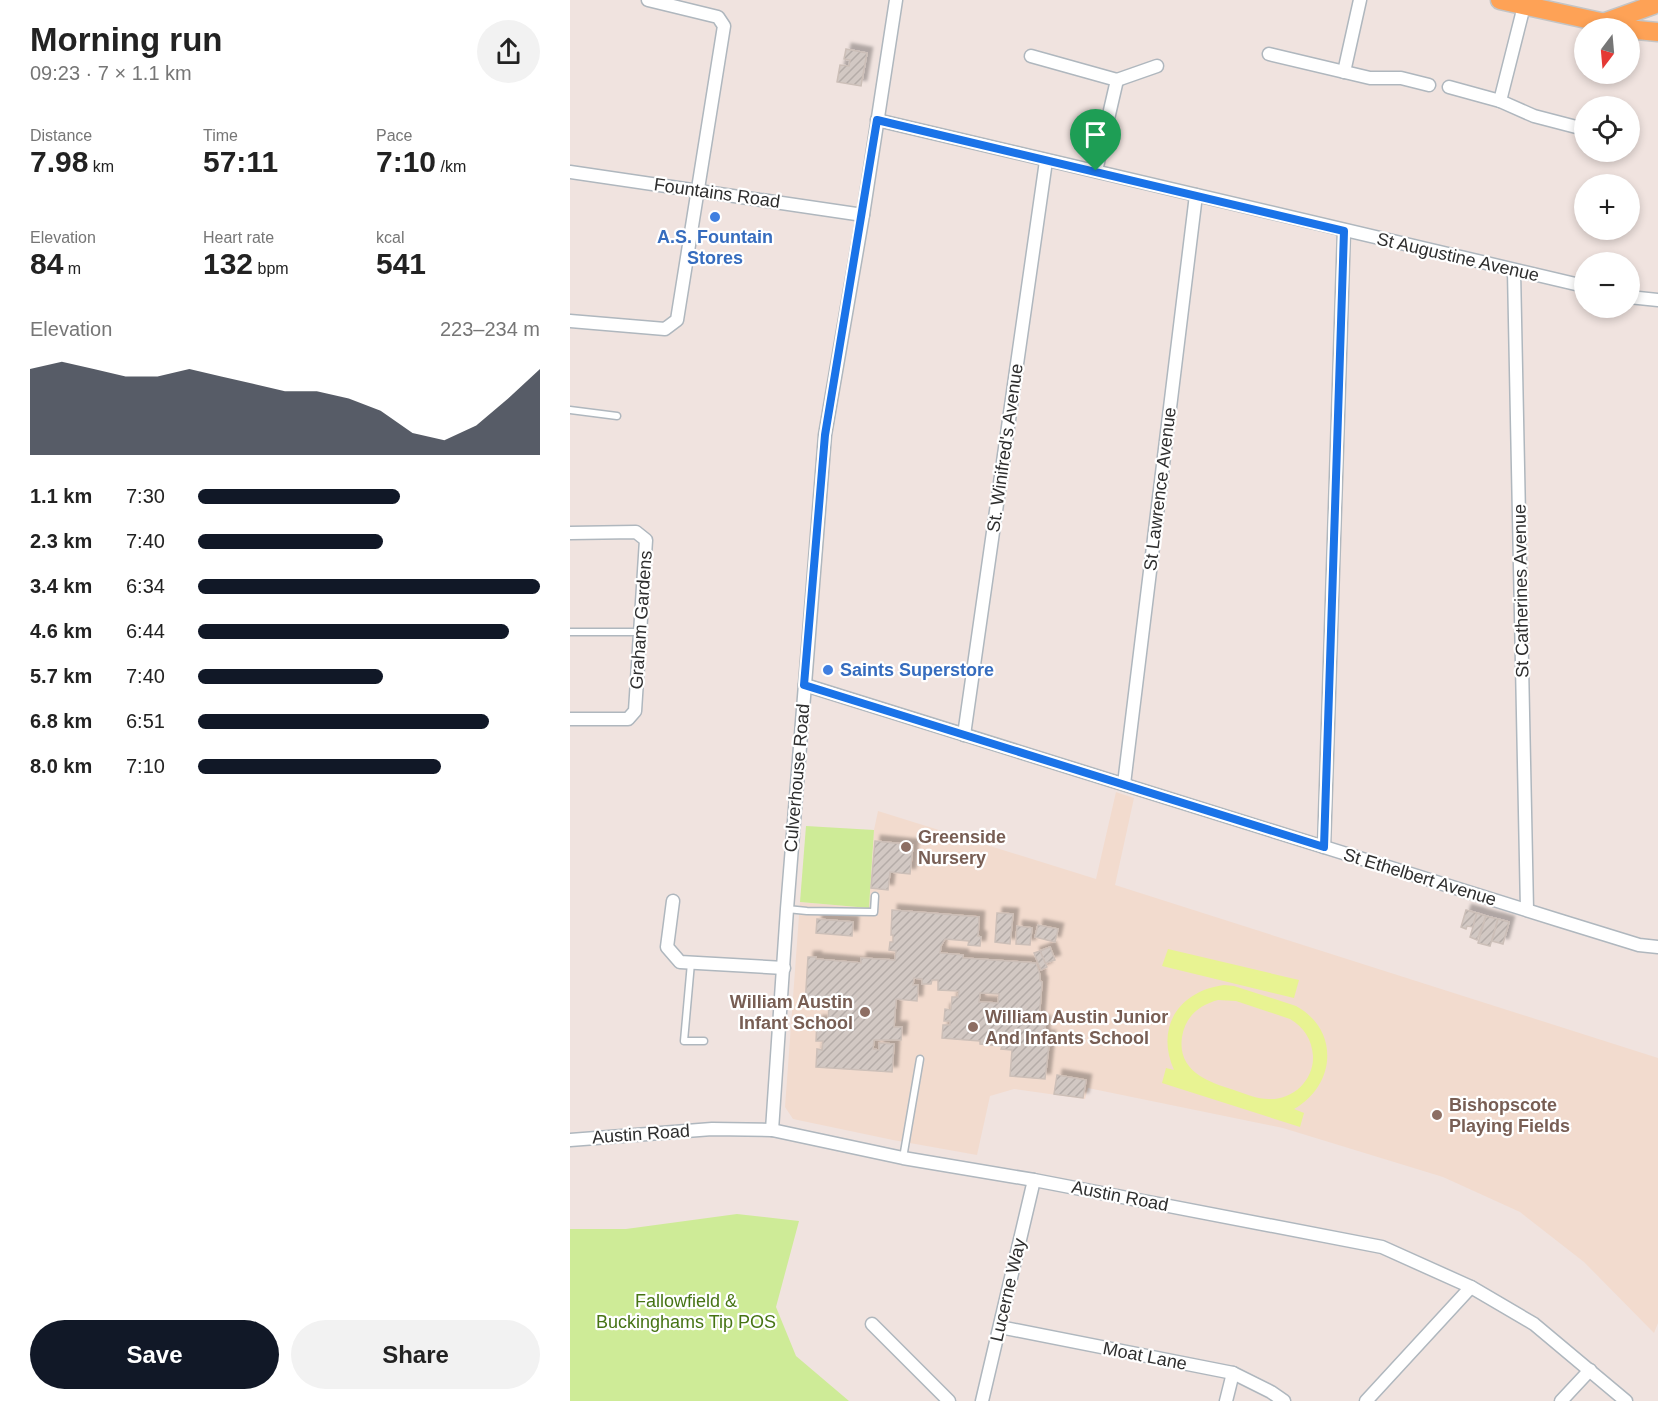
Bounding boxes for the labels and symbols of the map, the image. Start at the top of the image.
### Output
north arrow [1574,18,1640,84]
pin [1070,109,1121,171]
street label: Fountains Road [653,174,781,212]
marker: A.S. Fountain Stores [708,210,722,224]
place label: A.S. Fountain Stores [657,227,773,268]
street label: St Augustine Avenue [1375,229,1541,285]
street label: St. Winifred's Avenue [983,362,1027,534]
street label: St Lawrence Avenue [1140,406,1180,572]
street label: St Catherines Avenue [1509,504,1533,678]
street label: Graham Gardens [626,550,656,690]
place label: Saints Superstore [840,660,994,680]
marker: Saints Superstore [821,663,835,677]
street label: Culverhouse Road [781,703,813,853]
place label: Greenside Nursery [918,827,1006,868]
marker: Greenside Nursery [899,840,913,854]
street label: St Ethelbert Avenue [1341,844,1499,910]
place label: William Austin Infant School [730,992,853,1033]
marker: William Austin Infant School [858,1005,872,1019]
place label: William Austin Junior And Infants School [985,1007,1168,1048]
marker: William Austin Junior And Infants School [966,1020,980,1034]
place label: Bishopscote Playing Fields [1449,1095,1570,1136]
marker: Bishopscote Playing Fields [1430,1108,1444,1122]
street label: Austin Road [591,1121,691,1147]
street label: Austin Road [1070,1177,1170,1215]
street label: Lucerne Way [986,1236,1030,1344]
park label: Fallowfield & Buckinghams Tip POS [596,1291,776,1332]
street label: Moat Lane [1101,1338,1189,1374]

